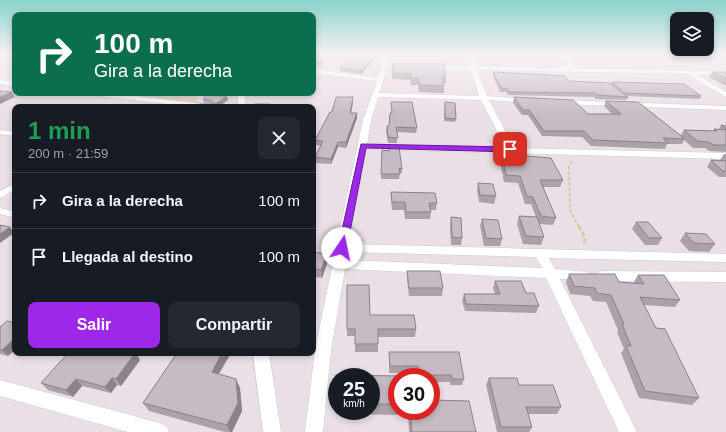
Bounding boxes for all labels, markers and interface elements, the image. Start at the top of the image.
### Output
map controls [670,12,714,56]
button: layers [670,12,714,56]
icon: right [28,28,80,80]
text: 100 m [94,28,173,59]
text: Gira a la derecha [94,61,232,81]
text: 1 min [28,117,91,144]
button: close [258,117,300,159]
pin [493,132,527,166]
icon: arrive [499,138,521,160]
text: 200 m · 21:59 [28,146,108,161]
icon: right [28,190,50,212]
text: Gira a la derecha [62,192,183,209]
text: 100 m [258,192,300,209]
position arrow [321,227,363,269]
icon: arrive [28,246,50,268]
text: Llegada al destino [62,248,193,265]
text: 100 m [258,248,300,265]
button: Salir [28,302,160,348]
button: Compartir [168,302,300,348]
speed limit sign: 30 [388,368,440,420]
text: 25 [343,378,365,400]
text: km/h [343,398,365,409]

